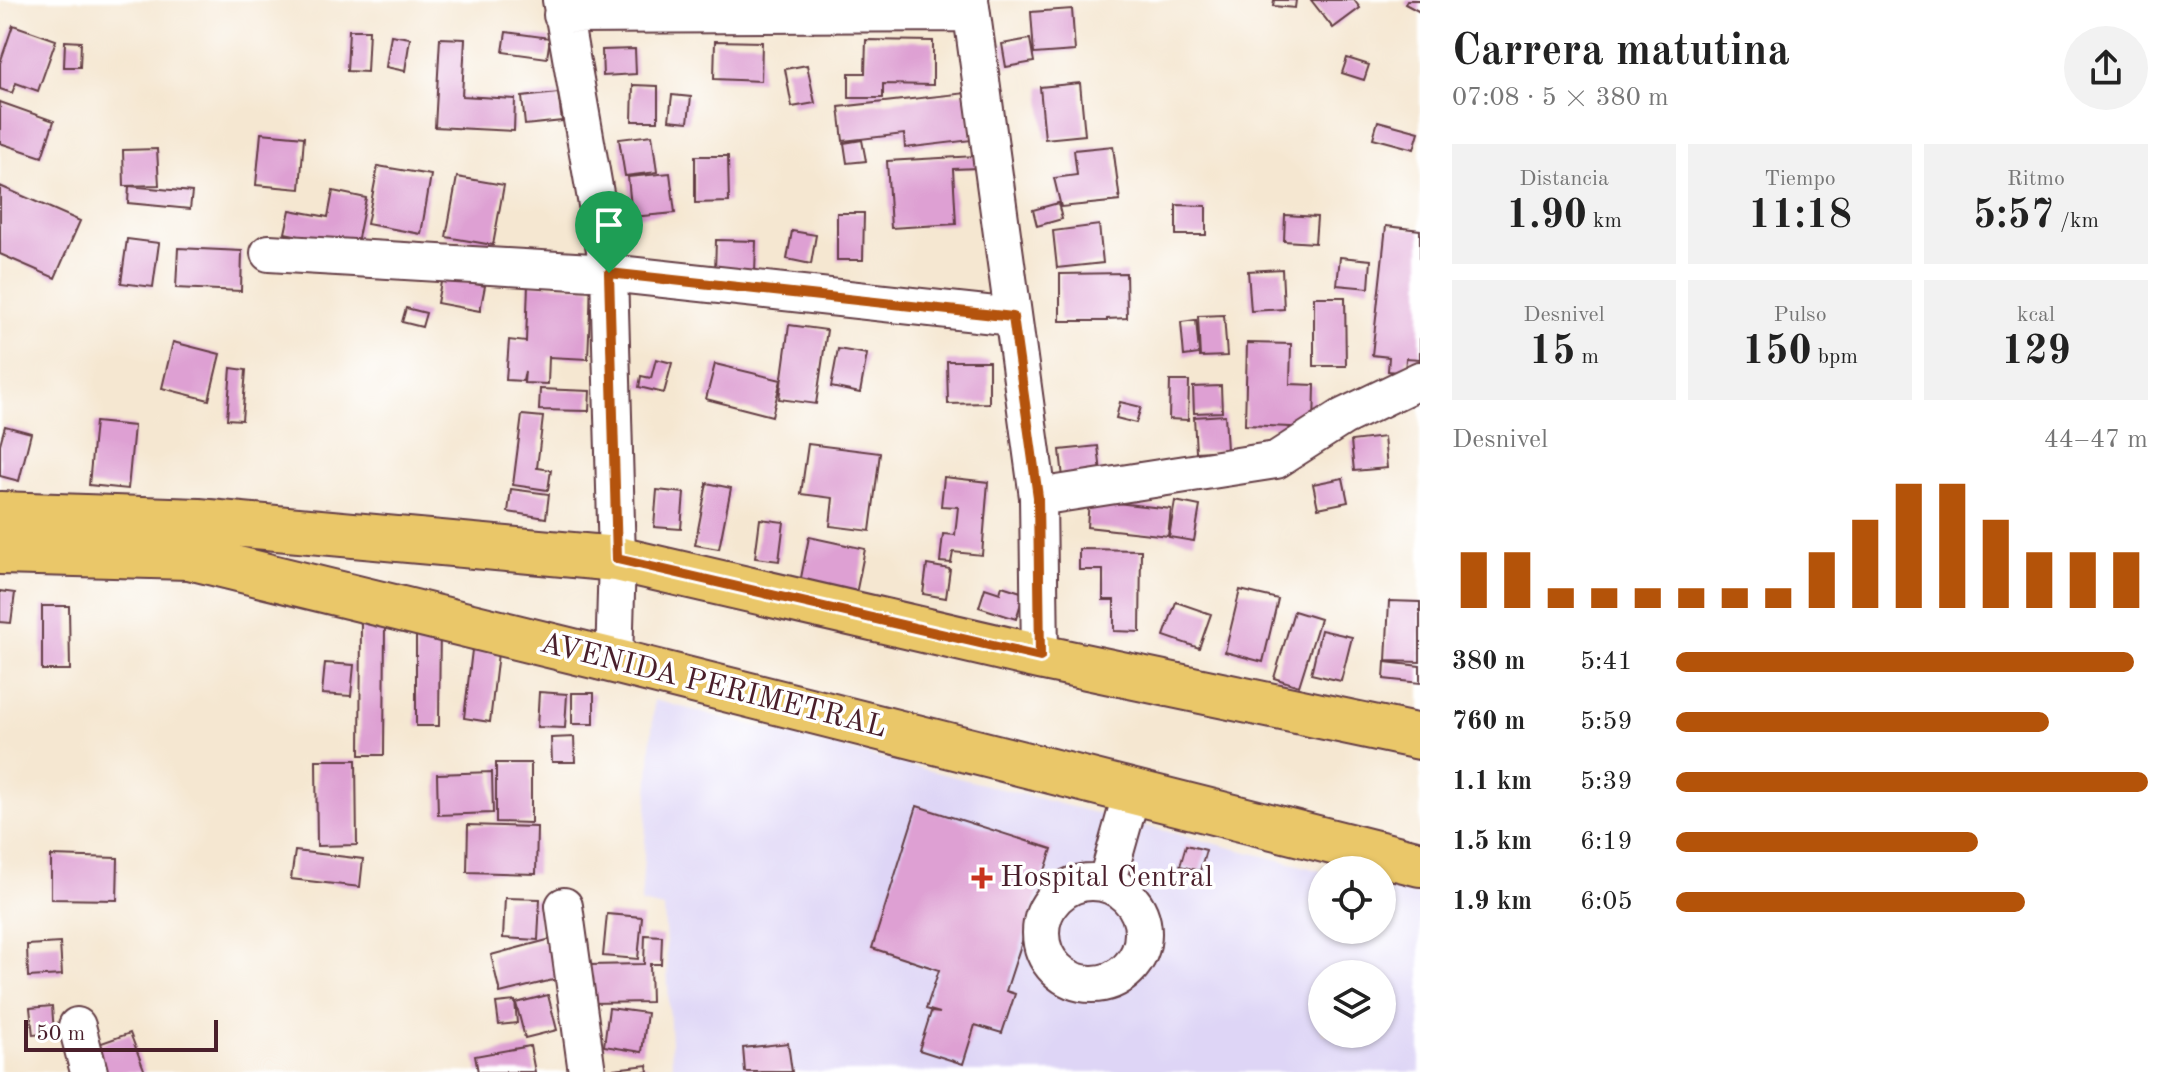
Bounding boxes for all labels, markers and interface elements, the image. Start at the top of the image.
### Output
button: share [2064,26,2148,110]
text: Carrera matutina [1452,30,1790,74]
text: 07:08 · 5 × 380 m [1452,85,1669,111]
text: Distancia [1519,168,1609,190]
text: Tiempo [1764,168,1836,190]
text: Ritmo [2007,168,2065,190]
pin [575,191,643,273]
text: 1.90 [1506,197,1587,237]
text: 11:18 [1748,197,1852,237]
text: 5:57 [1973,197,2054,237]
icon: arrive [587,203,631,247]
text: km [1587,210,1622,232]
text: /km [2054,210,2099,232]
text: Desnivel [1523,304,1605,326]
text: Pulso [1773,304,1827,326]
text: kcal [2017,304,2055,326]
text: 15 [1529,333,1575,373]
text: 150 [1742,333,1812,373]
text: 129 [2001,333,2071,373]
text: m [1575,346,1599,368]
text: bpm [1812,346,1858,368]
text: Desnivel [1452,427,1548,453]
text: 44–47 m [2044,427,2148,453]
street label: AVENIDA PERIMETRAL [537,628,889,744]
text: 380 m [1452,649,1525,675]
text: 5:41 [1580,649,1633,675]
text: 760 m [1452,709,1525,735]
text: 5:59 [1580,709,1633,735]
text: 1.1 km [1452,769,1532,795]
text: 5:39 [1580,769,1633,795]
text: 1.5 km [1452,829,1532,855]
text: 6:19 [1580,829,1633,855]
map controls [1308,856,1396,1048]
button: locate [1308,856,1396,944]
place label: Hospital Central [1000,863,1213,893]
marker: Hospital Central [971,867,993,889]
text: 1.9 km [1452,889,1532,915]
text: 6:05 [1580,889,1633,915]
button: layers [1308,960,1396,1048]
scale bar [24,1016,218,1052]
text: 50 m [36,1023,85,1045]

